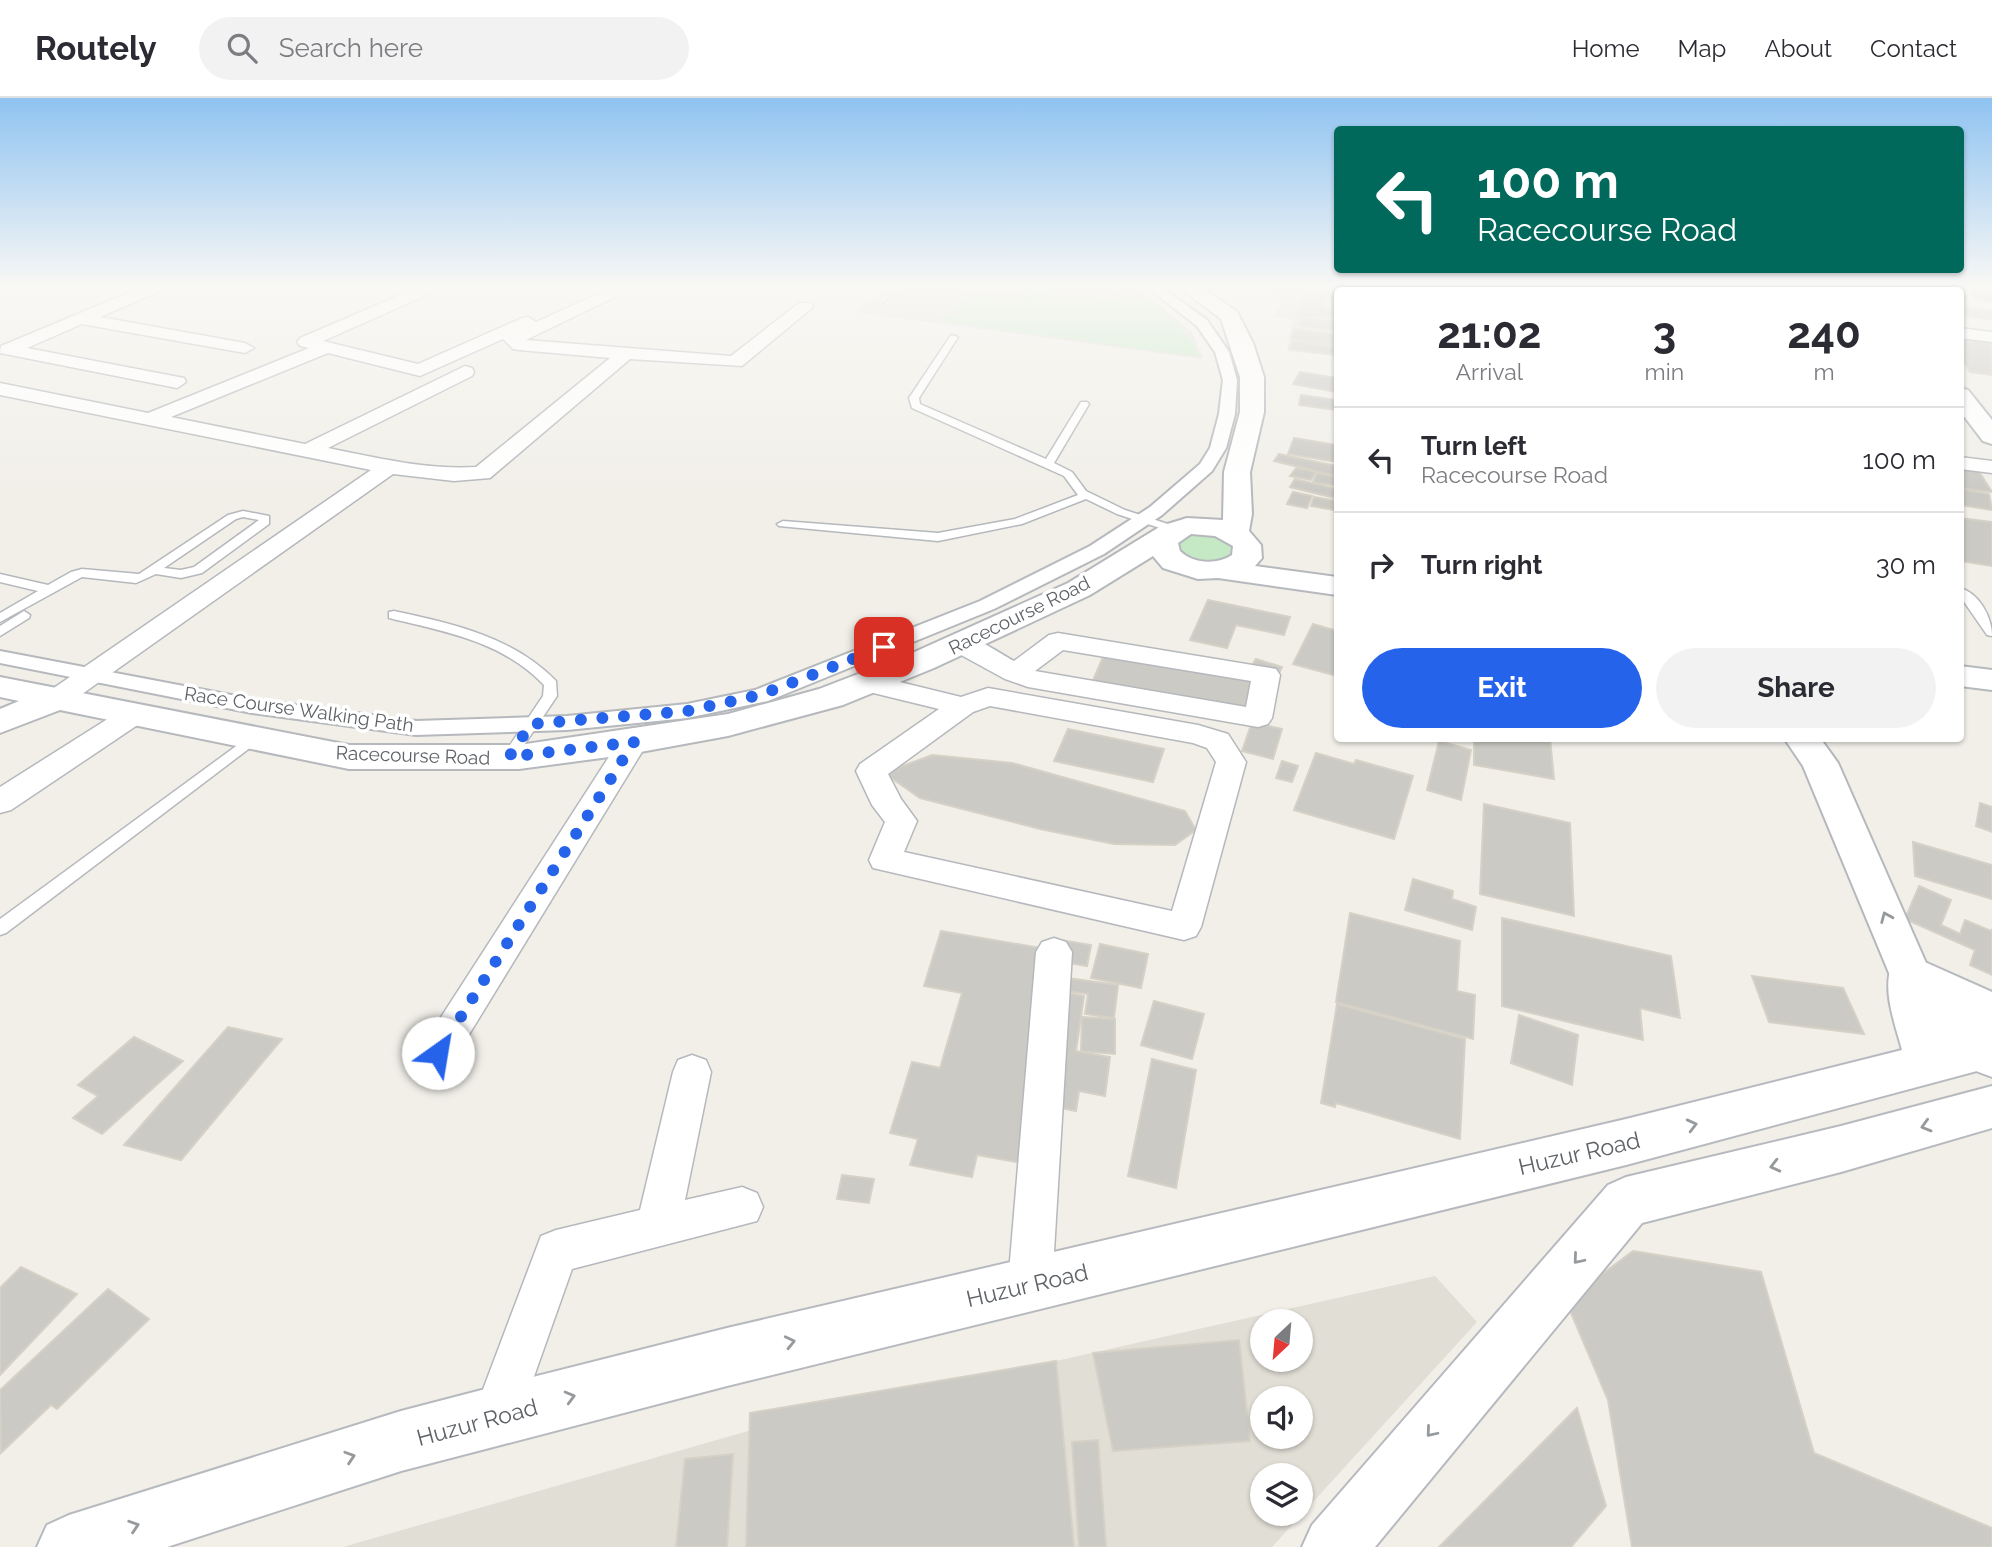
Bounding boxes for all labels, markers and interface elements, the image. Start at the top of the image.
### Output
search box [199,17,689,80]
text: Routely [35,29,157,68]
icon: search [223,29,261,67]
text: Search here [279,33,423,63]
text: Home [1572,34,1640,63]
text: Map [1678,34,1726,63]
text: About [1764,34,1832,63]
text: Contact [1870,34,1957,63]
text: 100 m [1477,152,1619,209]
icon: left [1362,154,1453,245]
text: Racecourse Road [1477,211,1737,248]
text: 21:02 [1437,309,1541,358]
text: 3 [1653,309,1676,358]
text: 240 [1787,309,1861,358]
text: Arrival [1456,358,1523,385]
text: min [1645,358,1684,385]
text: m [1813,358,1835,385]
text: Turn left [1421,431,1527,461]
icon: left [1362,441,1400,479]
text: 100 m [1863,445,1936,475]
text: Racecourse Road [1421,461,1608,488]
icon: right [1362,546,1400,584]
text: Turn right [1421,550,1542,580]
text: 30 m [1876,550,1936,580]
street label: Racecourse Road [945,571,1093,659]
pin [854,617,914,677]
icon: arrive [865,628,903,666]
button: Exit [1362,648,1642,728]
button: Share [1656,648,1936,728]
street label: Race Course Walking Path [183,682,415,736]
street label: Racecourse Road [335,741,491,769]
one-way arrow [1880,912,1894,924]
position arrow [401,1016,475,1090]
one-way arrow [1920,1117,1932,1132]
one-way arrow [1686,1119,1698,1134]
street label: Huzur Road [1515,1126,1643,1180]
one-way arrow [1769,1158,1781,1172]
one-way arrow [1574,1250,1586,1263]
street label: Huzur Road [963,1258,1091,1312]
north arrow [1250,1309,1312,1372]
map controls [1250,1309,1313,1526]
one-way arrow [784,1336,796,1350]
button: sound [1250,1386,1313,1449]
one-way arrow [564,1391,576,1406]
street label: Huzur Road [414,1393,540,1451]
one-way arrow [1427,1424,1439,1437]
one-way arrow [344,1451,356,1466]
button: layers [1250,1463,1313,1526]
one-way arrow [127,1520,139,1535]

